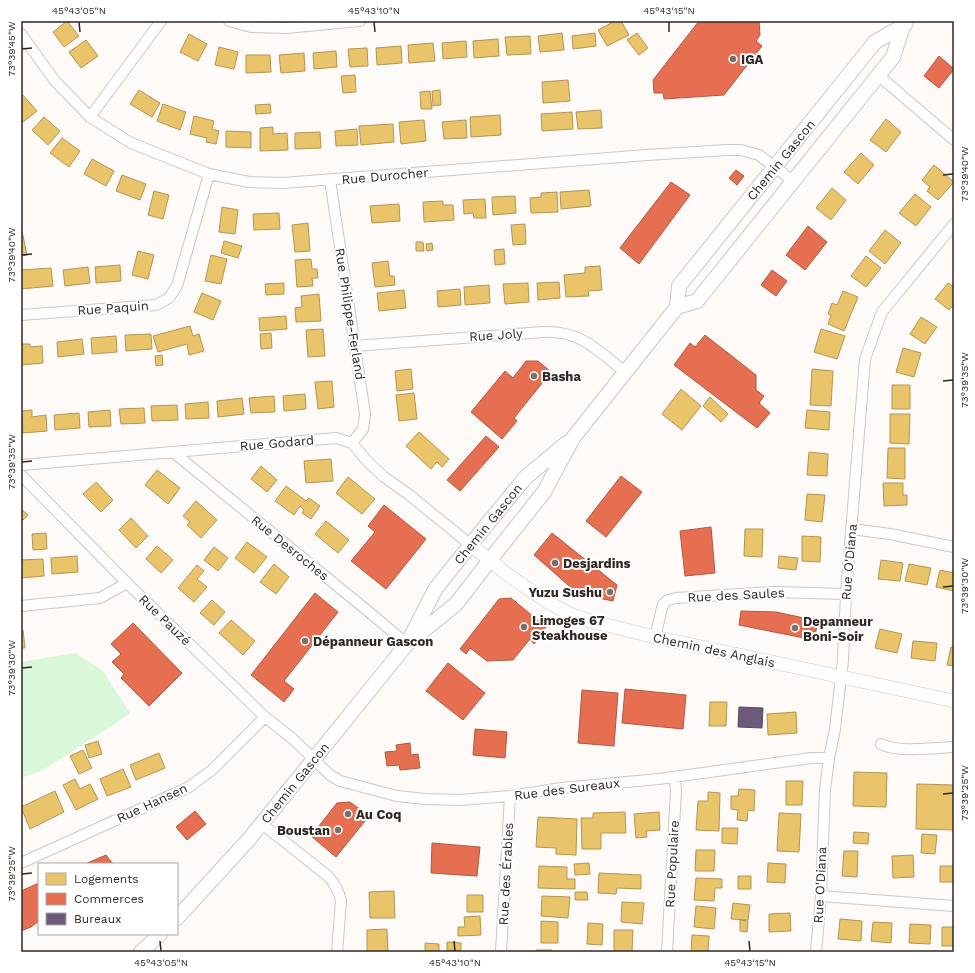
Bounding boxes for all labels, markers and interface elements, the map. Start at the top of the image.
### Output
text: 45°43'05"N [52,5,106,16]
text: 45°43'10"N [348,5,400,16]
text: 45°43'15"N [643,5,695,16]
text: 73°39'45"W [6,21,17,77]
place label: IGA [741,52,764,67]
marker: IGA [728,54,738,64]
street label: Chemin Gascon [744,117,818,203]
text: 73°39'40"W [959,146,970,202]
street label: Rue Durocher [341,165,429,187]
text: 73°39'40"W [6,227,17,283]
street label: Rue Philippe-Ferland [332,247,368,381]
street label: Rue Paquin [77,298,149,318]
street label: Rue Joly [469,326,524,344]
text: 73°39'35"W [959,352,970,408]
place label: Basha [542,369,581,384]
marker: Basha [529,371,539,381]
street label: Rue Godard [239,432,315,454]
text: 73°39'35"W [6,434,17,490]
street label: Chemin Gascon [451,481,525,567]
street label: Rue Desroches [248,512,332,584]
street label: Rue O'Diana [838,522,860,601]
place label: Desjardins [563,556,631,571]
marker: Desjardins [550,558,560,568]
text: 73°39'30"W [959,558,970,614]
place label: Yuzu Sushu [528,585,602,600]
street label: Rue des Saules [687,585,785,605]
marker: Yuzu Sushu [605,587,615,597]
street label: Rue Pauzé [136,592,194,648]
place label: Limoges 67 Steakhouse [532,613,608,643]
place label: Depanneur Boni-Soir [803,614,873,644]
marker: Limoges 67 Steakhouse [519,622,529,632]
marker: Depanneur Boni-Soir [790,623,800,633]
street label: Chemin des Anglais [652,630,777,670]
place label: Dépanneur Gascon [313,634,433,649]
marker: Dépanneur Gascon [300,636,310,646]
text: 73°39'30"W [6,640,17,696]
street label: Chemin Gascon [258,740,332,826]
text: 73°39'25"W [959,765,970,821]
street label: Rue des Sureaux [513,775,621,803]
street label: Rue Hansen [115,780,189,826]
place label: Au Coq [356,807,401,822]
marker: Au Coq [343,809,353,819]
street label: Rue Populaire [662,820,682,908]
street label: Rue des Érables [495,822,516,926]
place label: Boustan [277,823,330,838]
marker: Boustan [333,825,343,835]
text: 73°39'25"W [6,846,17,902]
street label: Rue O'Diana [811,846,830,924]
legend [38,863,178,935]
text: Logements [74,872,139,886]
text: Commerces [74,892,144,906]
text: Bureaux [74,912,121,926]
text: 45°43'05"N [134,957,188,968]
text: 45°43'10"N [429,957,481,968]
text: 45°43'15"N [724,957,776,968]

